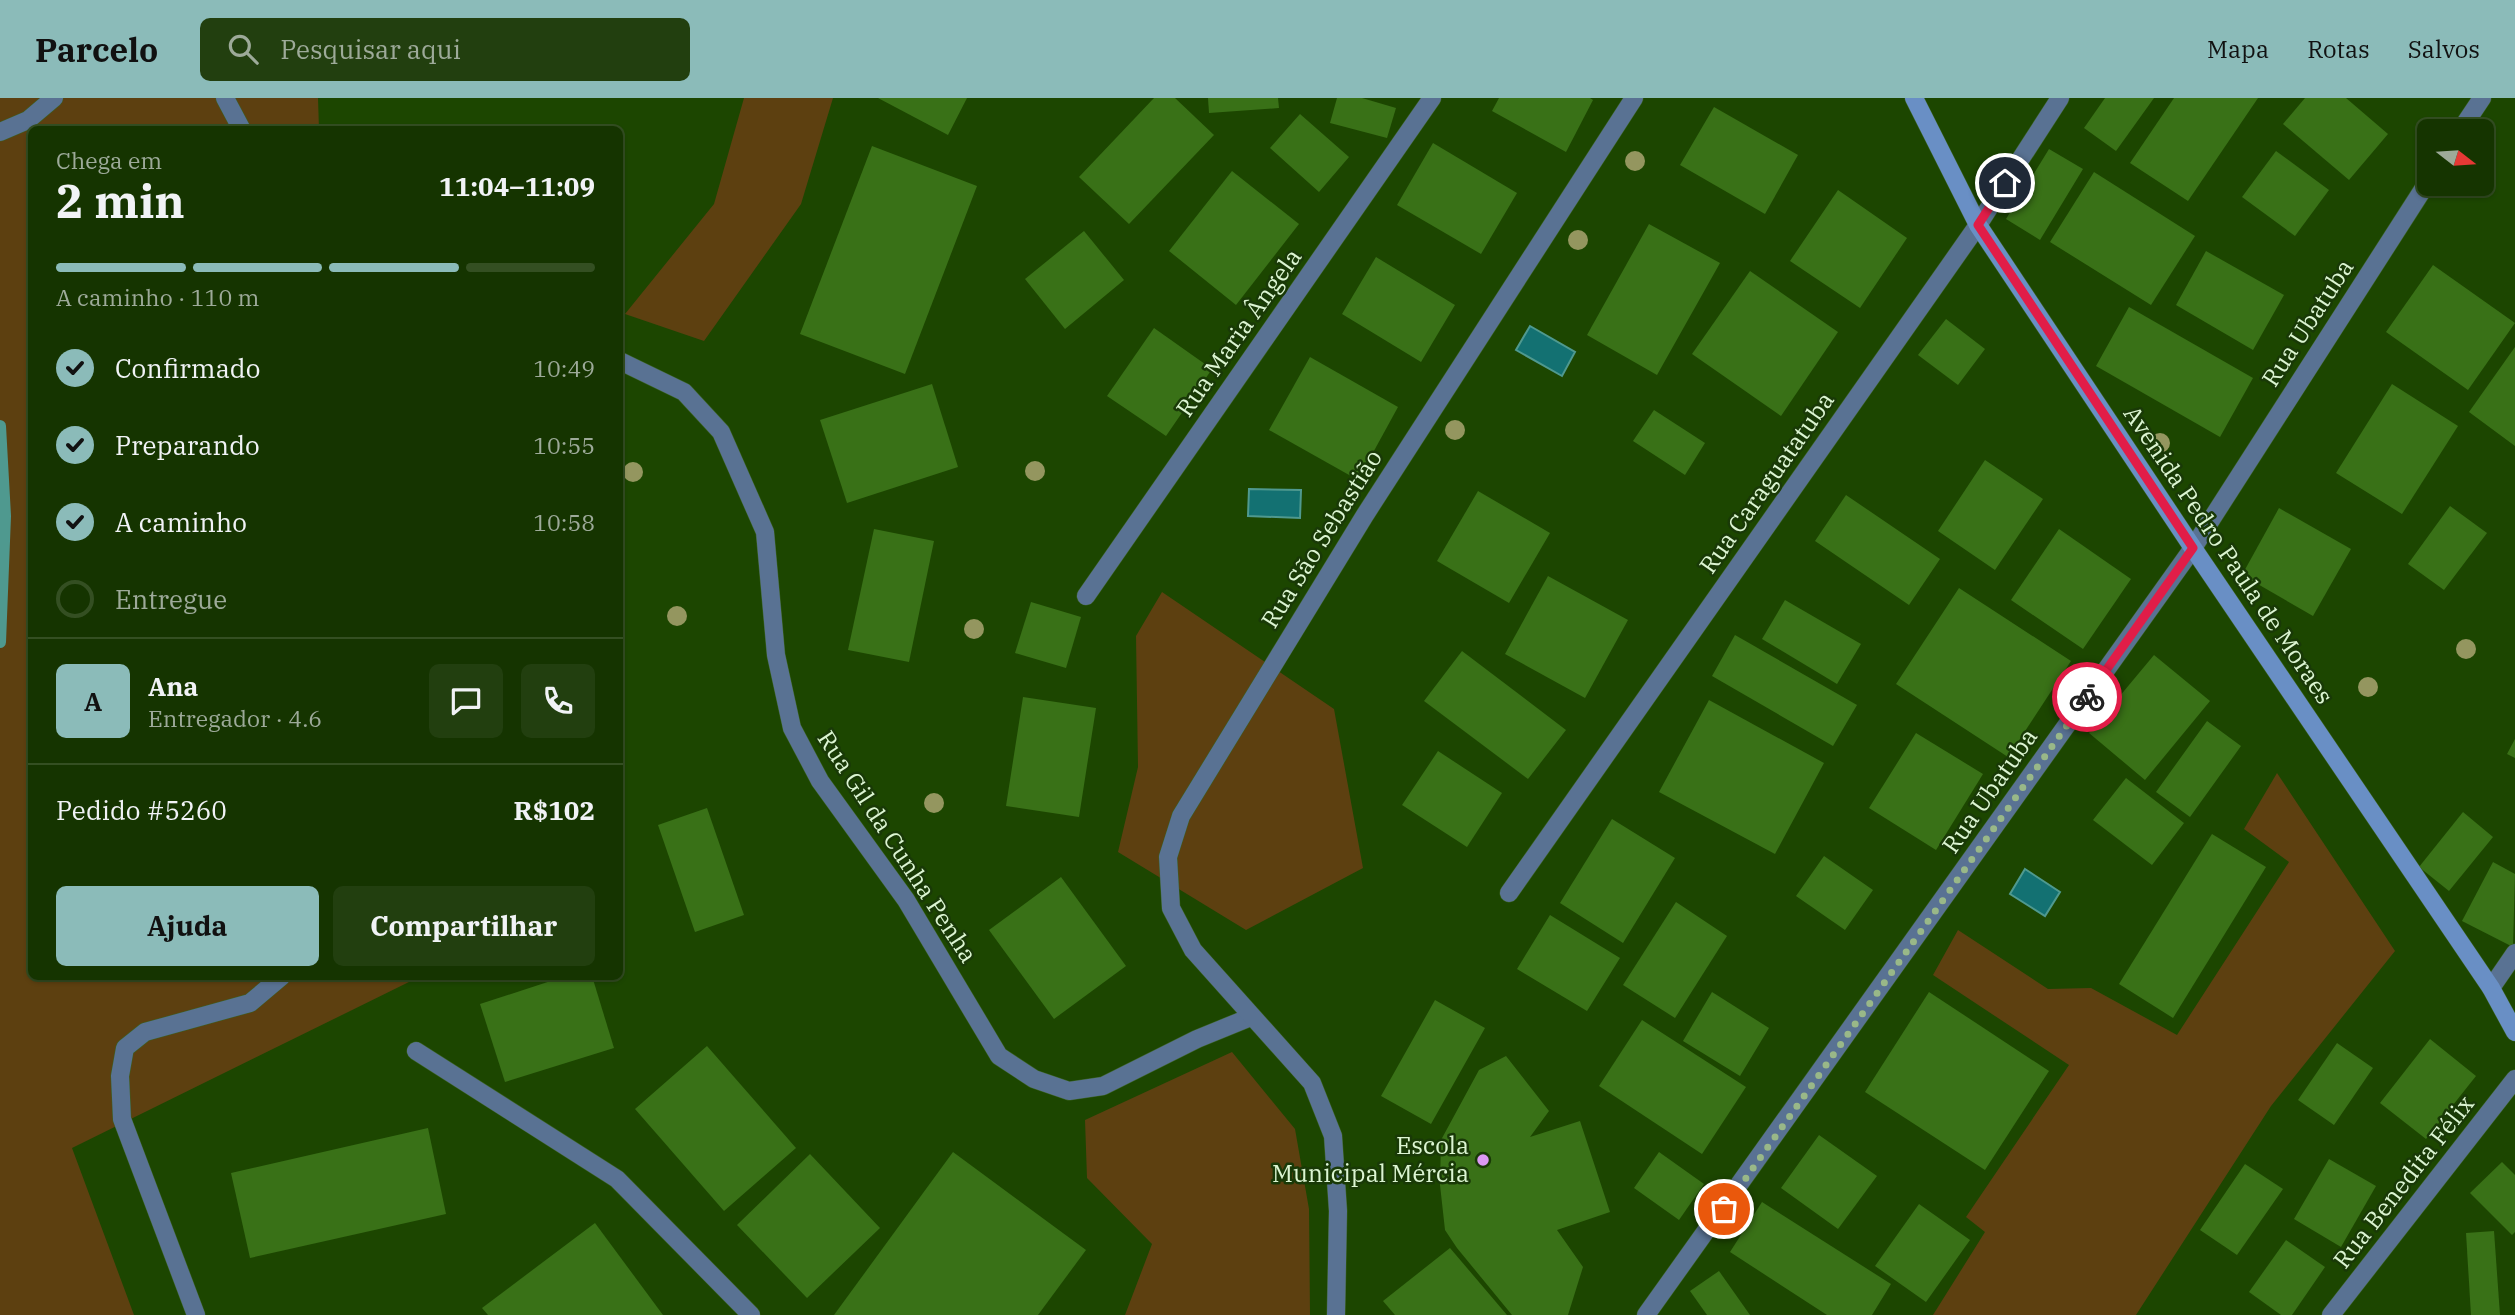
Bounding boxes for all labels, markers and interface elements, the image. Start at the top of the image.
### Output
search box [200,18,690,81]
text: Parcelo [35,28,158,71]
icon: search [224,30,262,68]
text: Pesquisar aqui [280,32,461,66]
text: Mapa [2207,33,2269,65]
text: Rotas [2307,33,2370,65]
text: Salvos [2408,33,2480,65]
north arrow [2417,119,2494,196]
map controls [2417,119,2494,196]
text: Chega em [56,145,162,175]
pin [1975,153,2035,213]
icon: home [1986,164,2024,202]
text: 11:04–11:09 [439,169,595,203]
text: 2 min [56,171,185,231]
street label: Rua Maria Ângela [1168,242,1308,423]
street label: Rua Ubatuba [2254,253,2360,392]
text: A caminho · 110 m [56,282,259,312]
icon: check [56,349,94,387]
text: Confirmado [115,351,260,385]
text: 10:49 [533,353,595,383]
street label: Rua Caraguatatuba [1691,385,1841,580]
street label: Avenida Pedro Paula de Moraes [2117,399,2341,710]
icon: check [56,426,94,464]
text: Preparando [115,428,260,462]
text: 10:55 [533,430,595,460]
street label: Rua São Sebastião [1253,443,1389,634]
icon: check [56,503,94,541]
text: A caminho [115,505,247,539]
text: 10:58 [533,507,595,537]
text: Entregue [115,582,227,616]
courier [2052,662,2122,732]
button: chat [429,664,503,738]
button: phone [521,664,595,738]
text: Ana [148,669,198,703]
icon: bike [2068,678,2106,716]
text: A [84,684,102,718]
text: Entregador · 4.6 [148,703,322,733]
street label: Rua Ubatuba [1934,722,2044,859]
street label: Rua Gil da Cunha Penha [811,724,985,969]
text: Pedido #5260 [56,793,227,827]
text: R$102 [514,793,595,827]
button: Ajuda [56,886,319,966]
button: Compartilhar [333,886,595,966]
street label: Rua Benedita Félix [2326,1088,2481,1275]
place label: Escola Municipal Mércia [1272,1129,1469,1189]
marker: Escola Municipal Mércia [1475,1152,1491,1168]
pin [1694,1179,1754,1239]
icon: bag [1705,1190,1743,1228]

